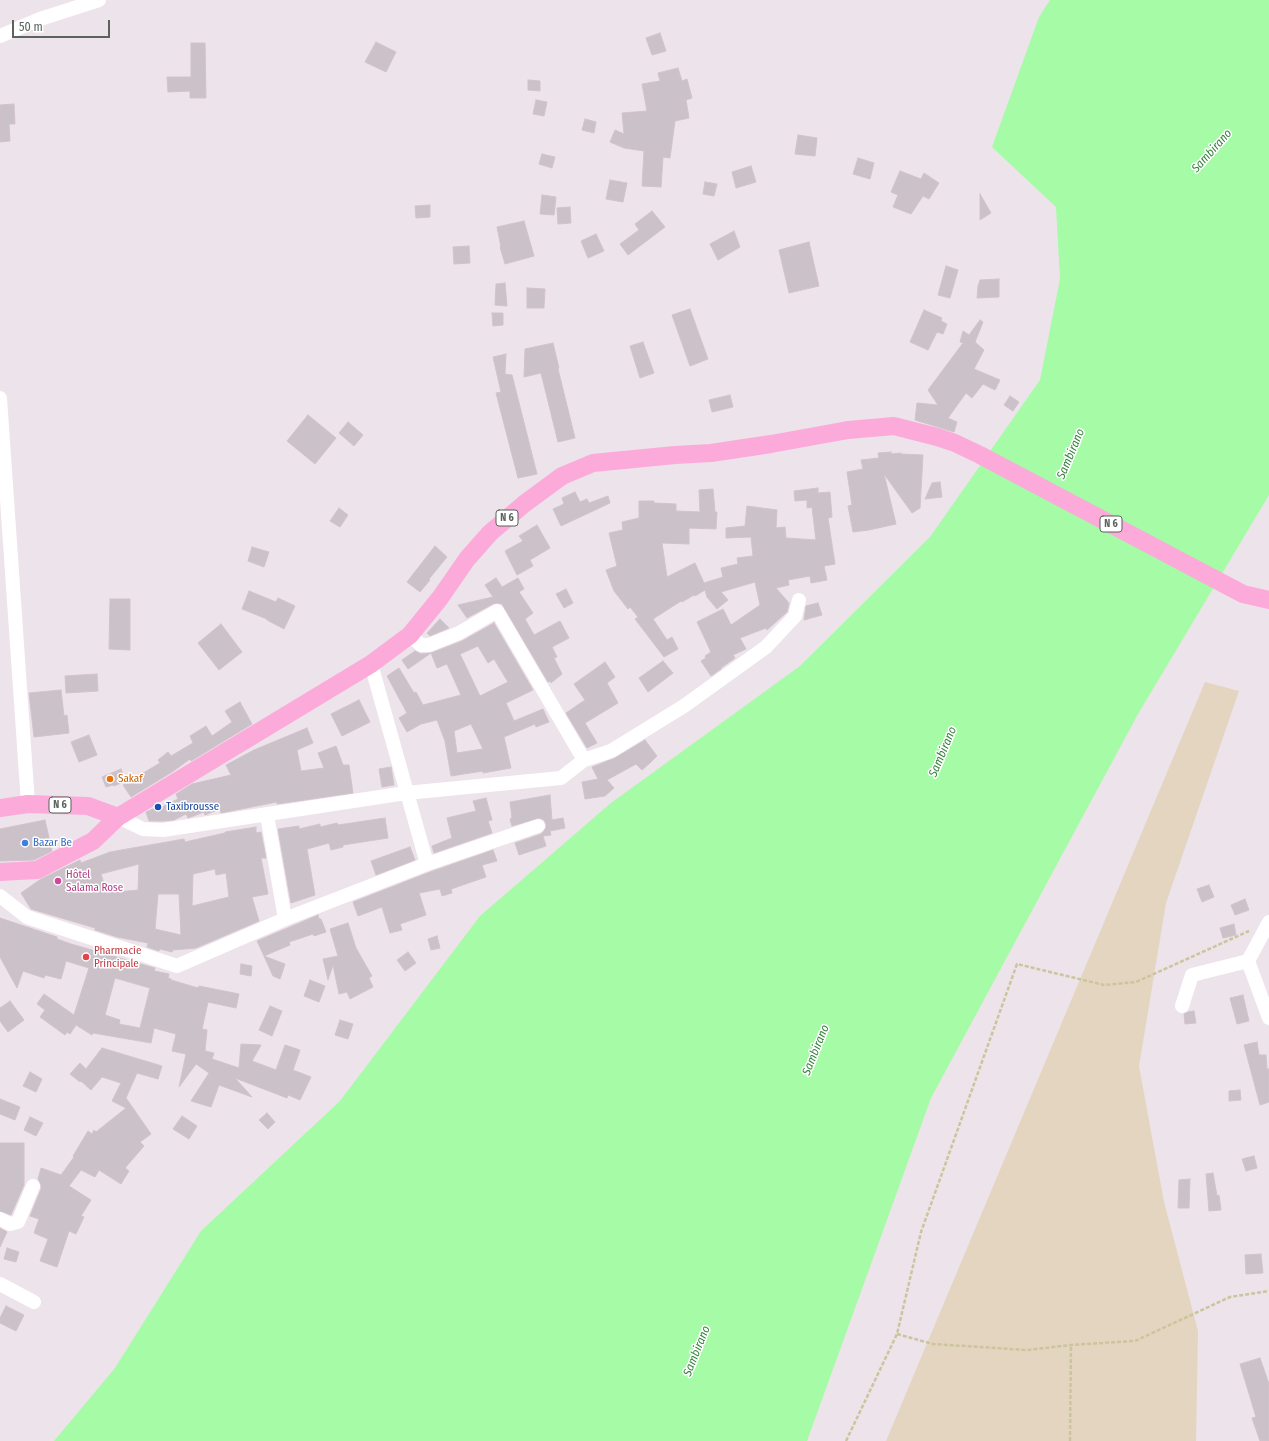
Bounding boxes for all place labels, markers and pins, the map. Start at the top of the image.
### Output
place label: Sakaf [118,772,143,786]
marker: Sakaf [105,774,115,784]
place label: Taxibrousse [166,800,219,814]
marker: Taxibrousse [153,802,163,812]
place label: Bazar Be [33,836,72,850]
marker: Bazar Be [20,838,30,848]
place label: Hôtel Salama Rose [66,868,123,894]
marker: Hôtel Salama Rose [53,876,63,886]
place label: Pharmacie Principale [94,944,141,970]
marker: Pharmacie Principale [81,952,91,962]

